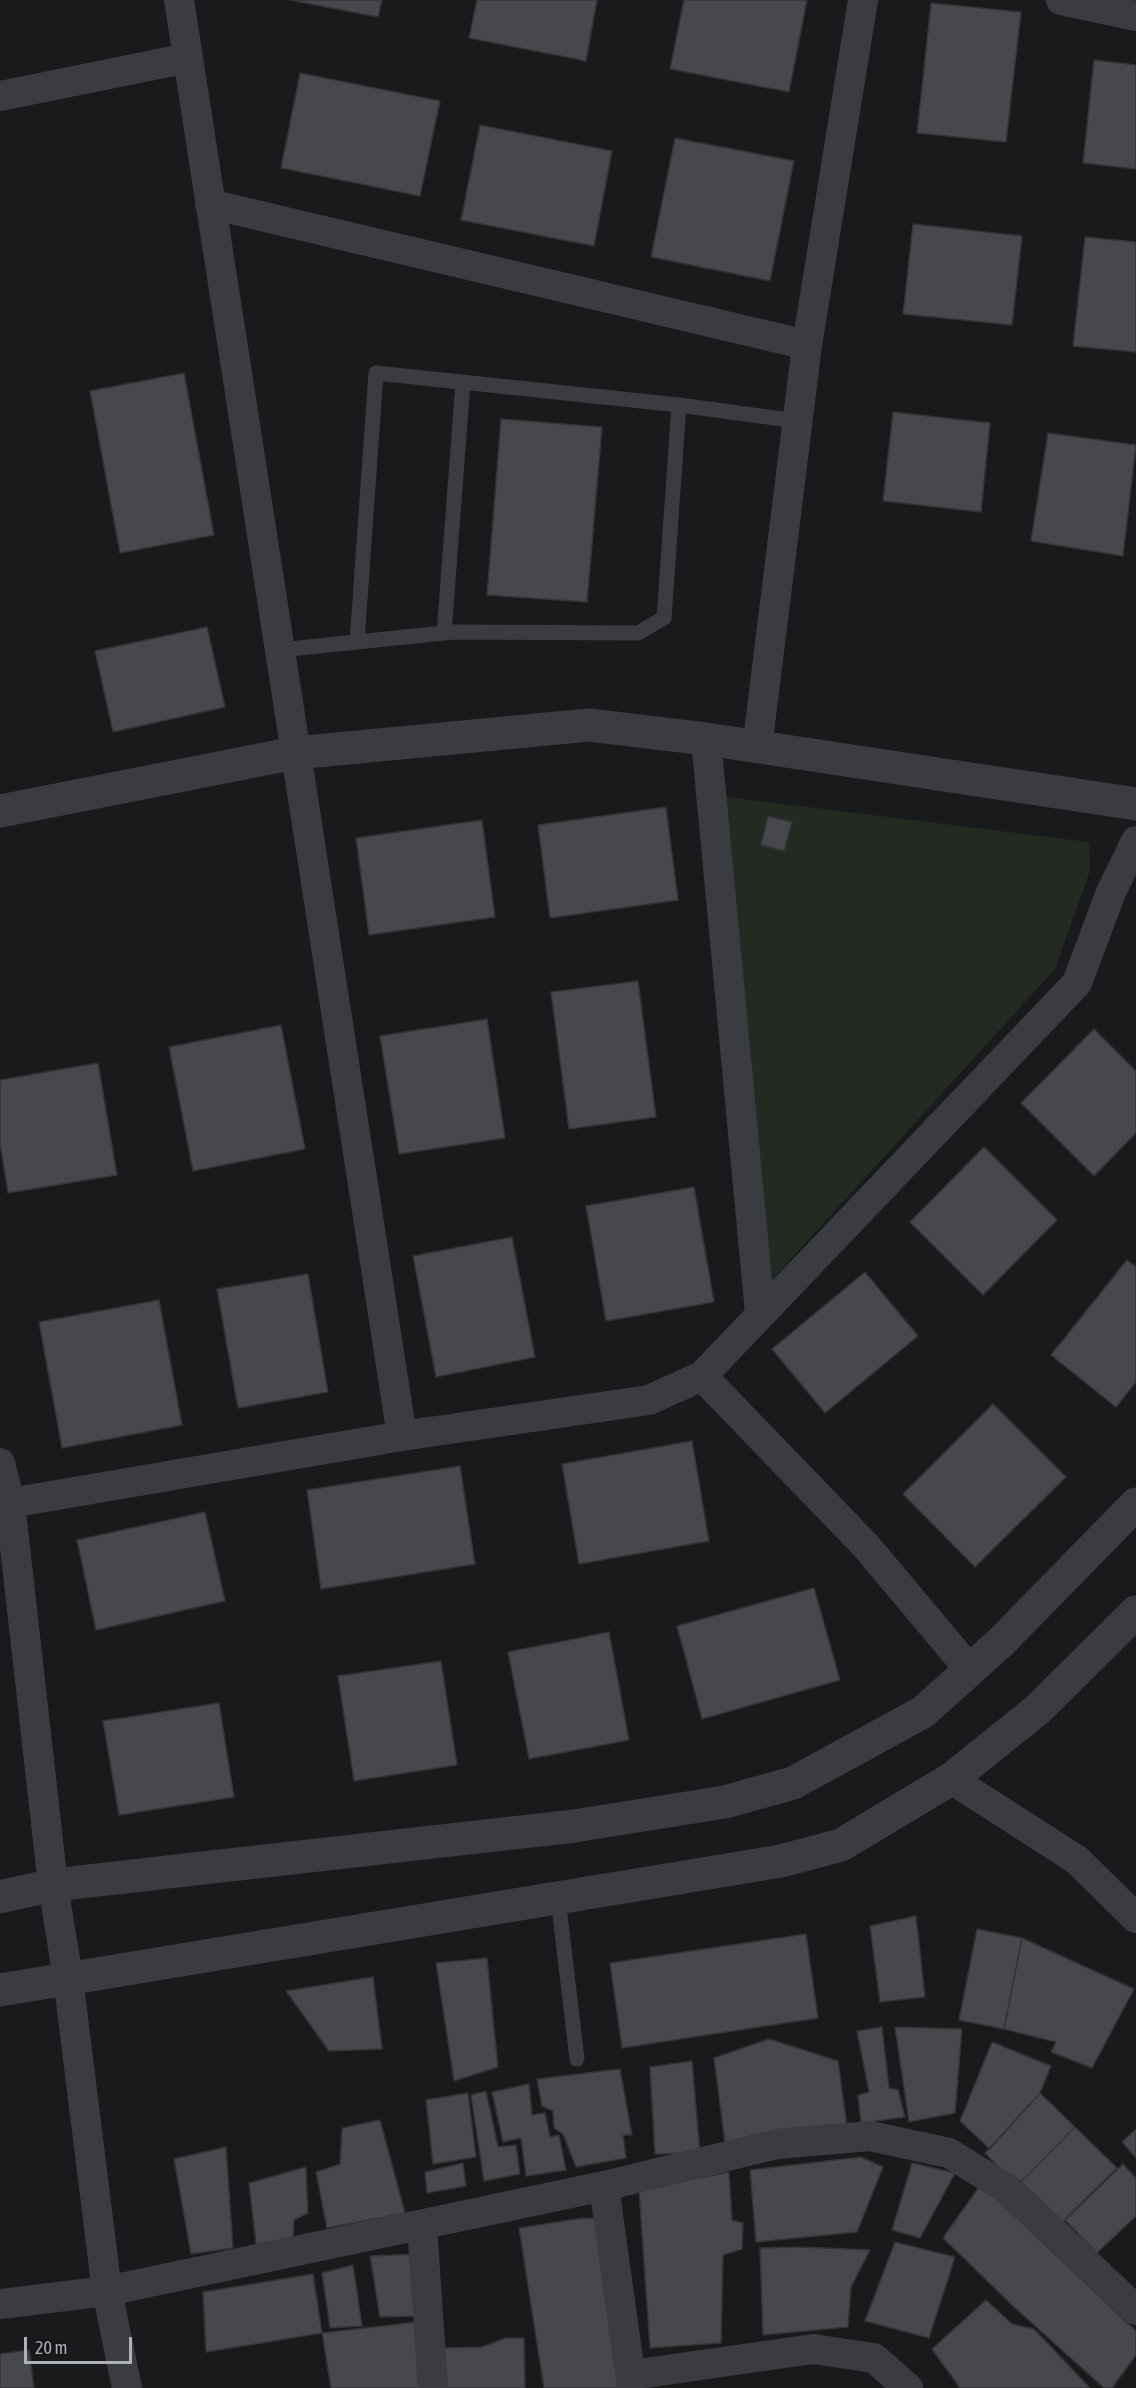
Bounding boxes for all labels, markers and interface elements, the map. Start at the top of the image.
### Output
scale bar [27,2325,135,2363]
text: 20 m [35,2337,67,2358]

